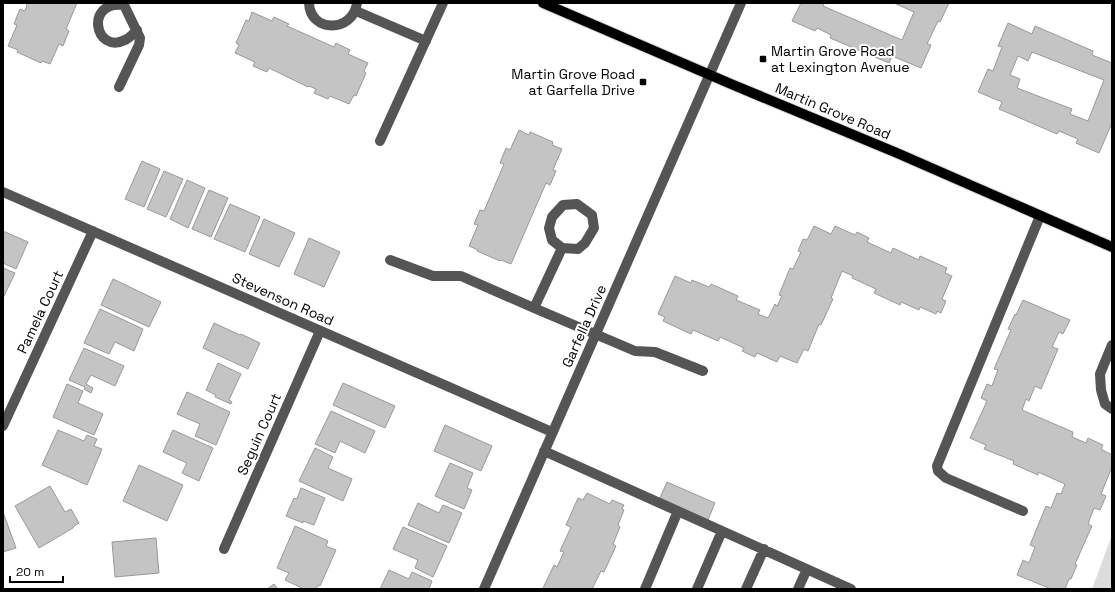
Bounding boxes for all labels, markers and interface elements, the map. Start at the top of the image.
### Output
place label: Martin Grove Road at Lexington Avenue [771,42,910,76]
marker: Martin Grove Road at Lexington Avenue [758,54,768,64]
place label: Martin Grove Road at Garfella Drive [511,65,635,99]
marker: Martin Grove Road at Garfella Drive [638,77,648,87]
street label: Martin Grove Road [773,79,893,143]
street label: Pamela Court [13,268,67,356]
street label: Stevenson Road [229,269,337,329]
street label: Garfella Drive [558,282,610,370]
street label: Seguin Court [233,390,285,478]
scale bar [10,558,63,584]
text: 20 m [16,564,44,580]

